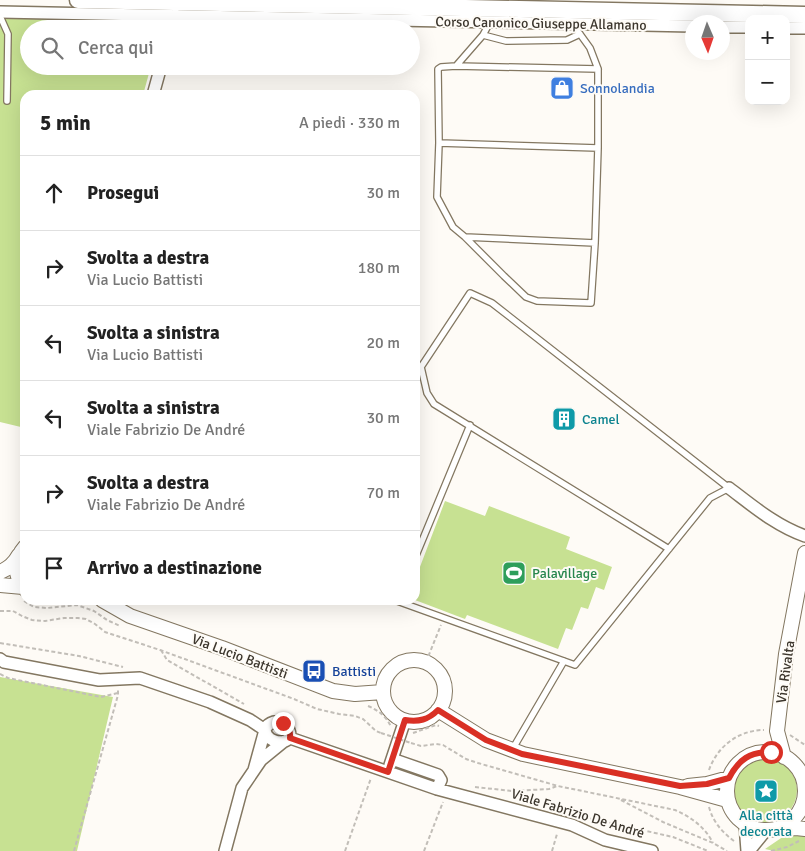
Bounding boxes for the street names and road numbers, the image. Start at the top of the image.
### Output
street label: Corso Canonico Giuseppe Allamano [435,13,647,34]
street label: Via Lucio Battisti [189,630,290,683]
street label: Via Rivalta [773,639,798,705]
street label: Viale Fabrizio De André [509,785,647,842]

